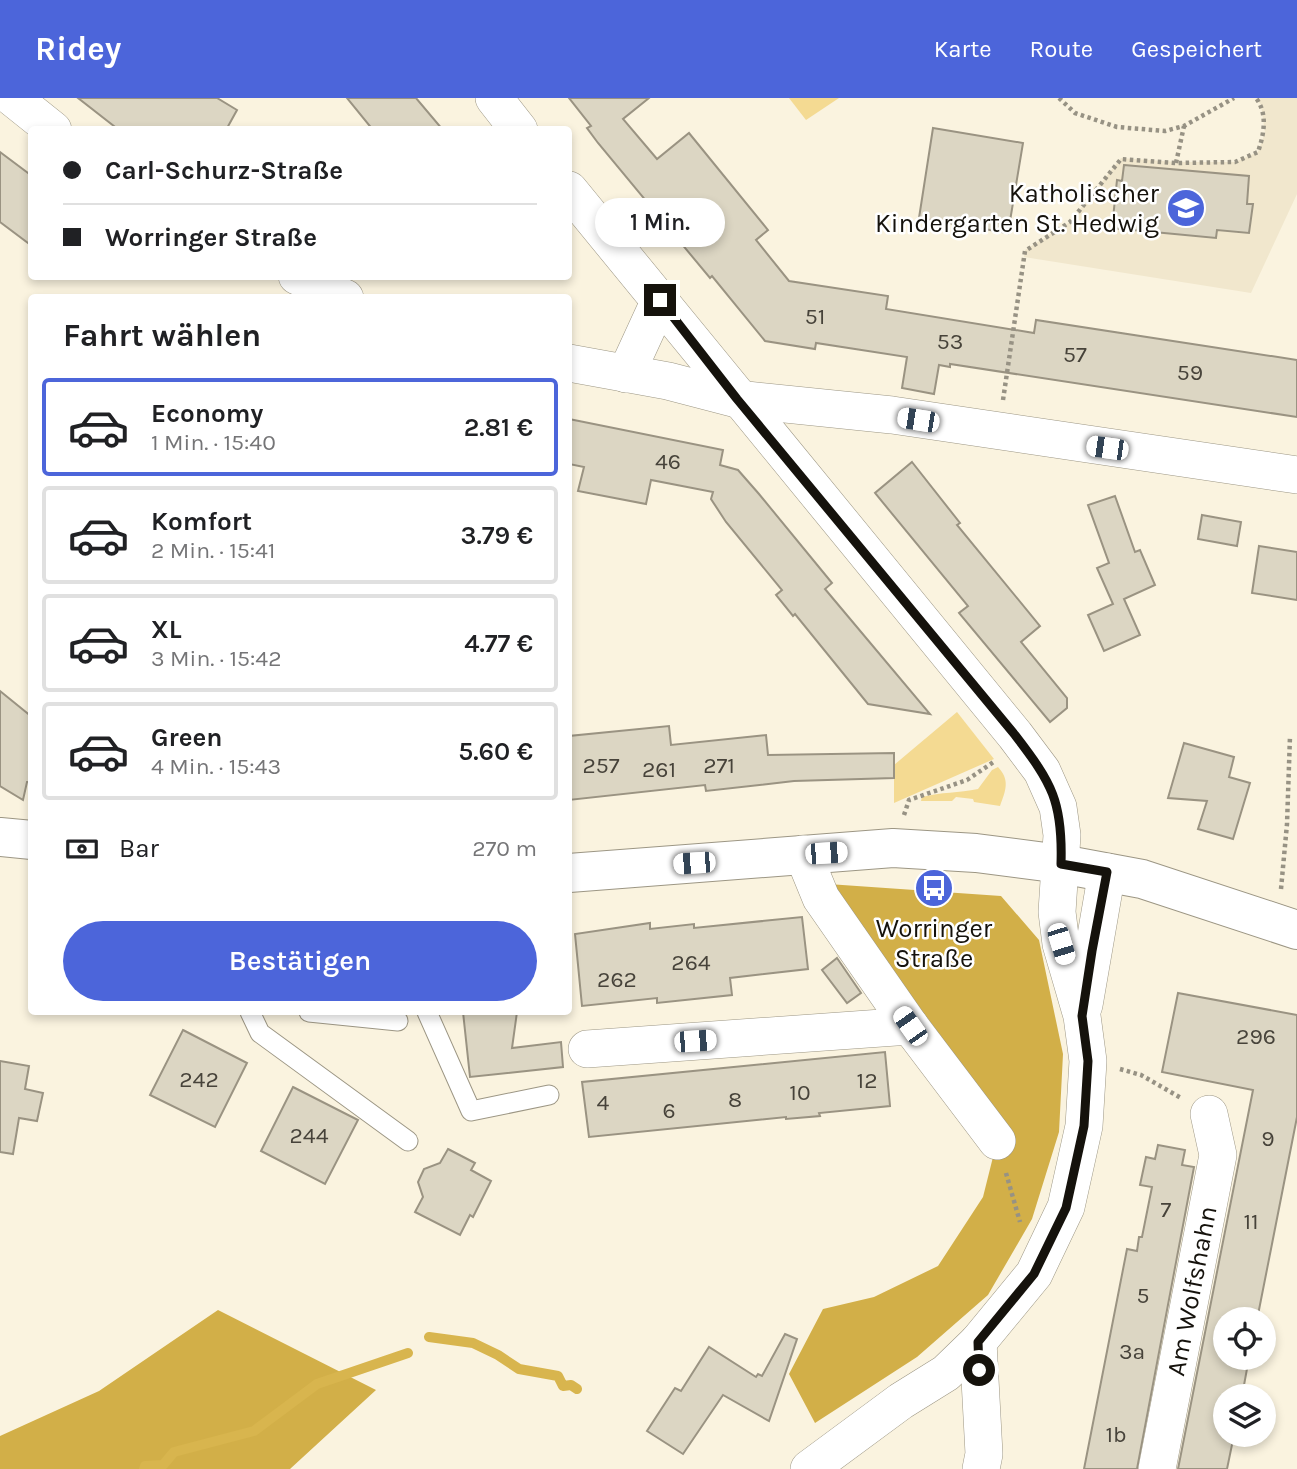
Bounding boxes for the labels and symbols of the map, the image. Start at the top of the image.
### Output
place label: Katholischer Kindergarten St. Hedwig [875,178,1160,239]
school or university icon: Katholischer Kindergarten St. Hedwig [1165,187,1207,229]
callout: 1 Min. [595,198,725,248]
route end [644,284,676,316]
house number: 51 [805,303,825,330]
house number: 53 [937,328,963,355]
house number: 57 [1063,341,1087,368]
house number: 59 [1177,359,1203,386]
car [896,406,941,434]
car [1085,435,1130,461]
house number: 46 [655,448,681,475]
house number: 257 [582,752,620,779]
house number: 271 [703,752,735,779]
house number: 261 [642,756,676,783]
car [805,841,848,865]
car [673,851,716,875]
bus stop icon: Worringer Straße [913,867,955,909]
place label: Worringer Straße [876,913,993,974]
car [1045,921,1078,967]
house number: 264 [671,949,711,976]
house number: 262 [597,966,637,993]
car [890,1003,931,1049]
house number: 296 [1236,1023,1276,1050]
car [674,1029,717,1053]
house number: 242 [179,1066,219,1093]
house number: 12 [857,1067,877,1094]
house number: 10 [789,1079,811,1106]
house number: 8 [728,1086,742,1113]
house number: 4 [597,1089,610,1116]
house number: 6 [662,1097,676,1124]
house number: 244 [289,1122,329,1149]
house number: 9 [1261,1125,1275,1152]
house number: 7 [1161,1196,1172,1223]
street label: Am Wolfshahn [1160,1203,1224,1379]
house number: 11 [1243,1208,1259,1235]
house number: 5 [1137,1282,1149,1309]
house number: 3a [1119,1338,1145,1365]
route start [963,1354,995,1386]
house number: 1b [1105,1421,1127,1448]

